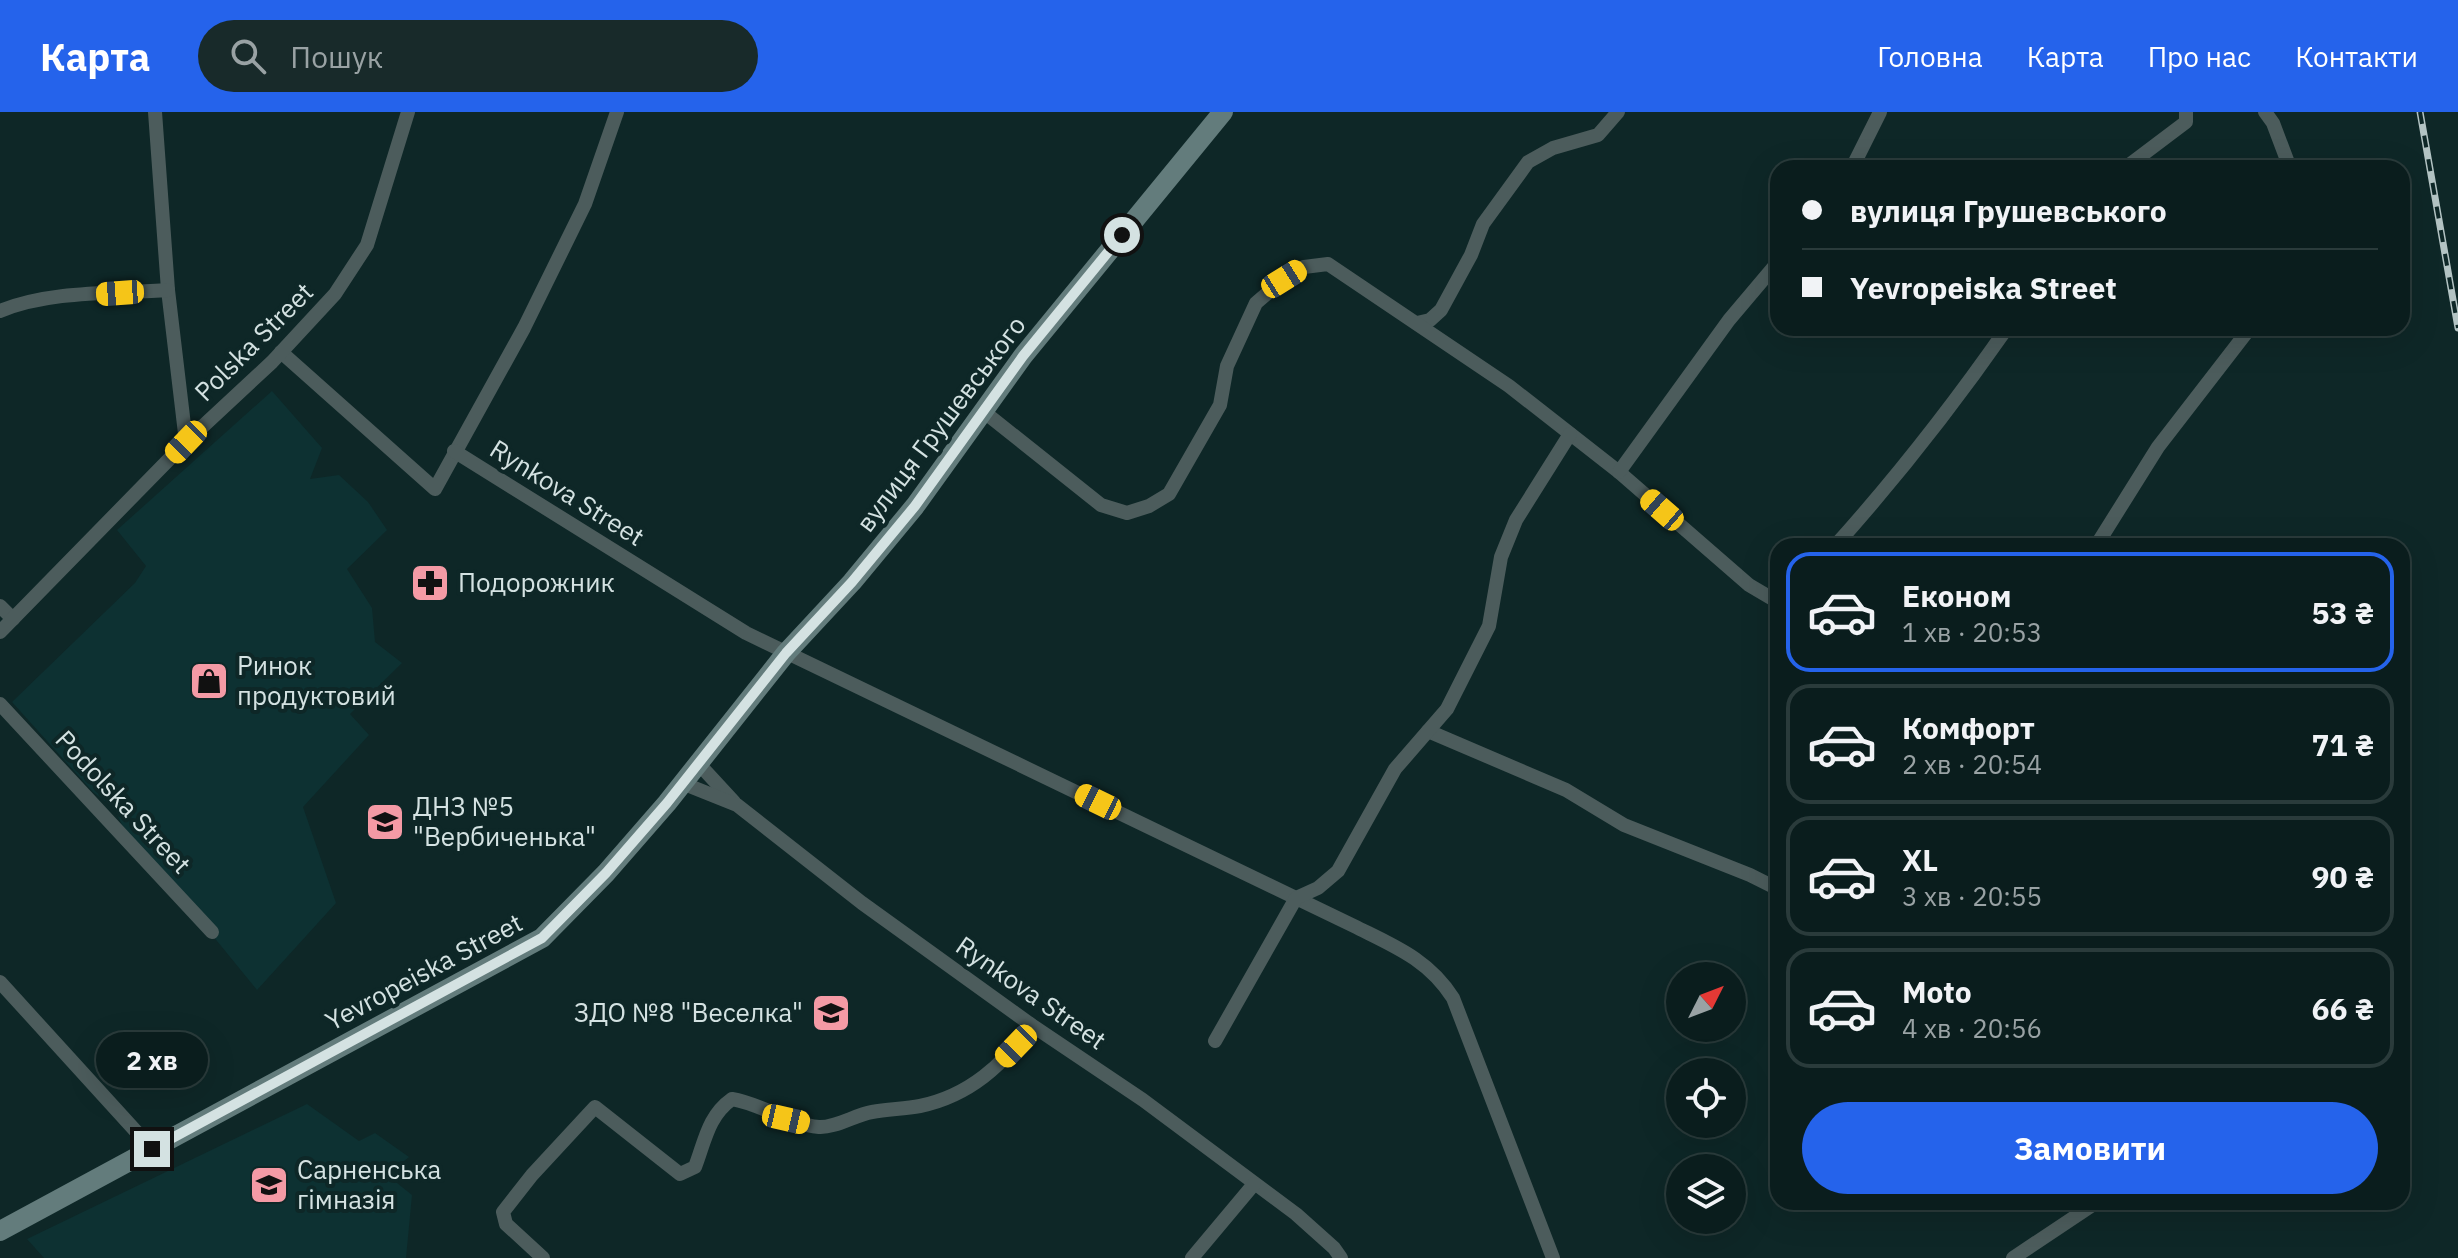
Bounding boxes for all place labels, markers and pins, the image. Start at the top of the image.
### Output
pharmacy icon: Подорожник [409,562,451,604]
place label: Подорожник [458,565,615,599]
place label: Ринок продуктовий [237,648,396,712]
shop icon: Ринок продуктовий [188,660,230,702]
place label: ДНЗ №5 "Вербиченька" [413,789,596,853]
school or university icon: ДНЗ №5 "Вербиченька" [364,801,406,843]
school or university icon: ЗДО №8 "Веселка" [810,992,852,1034]
place label: ЗДО №8 "Веселка" [574,995,803,1029]
place label: Сарненська гімназія [297,1152,442,1216]
school or university icon: Сарненська гімназія [248,1164,290,1206]

